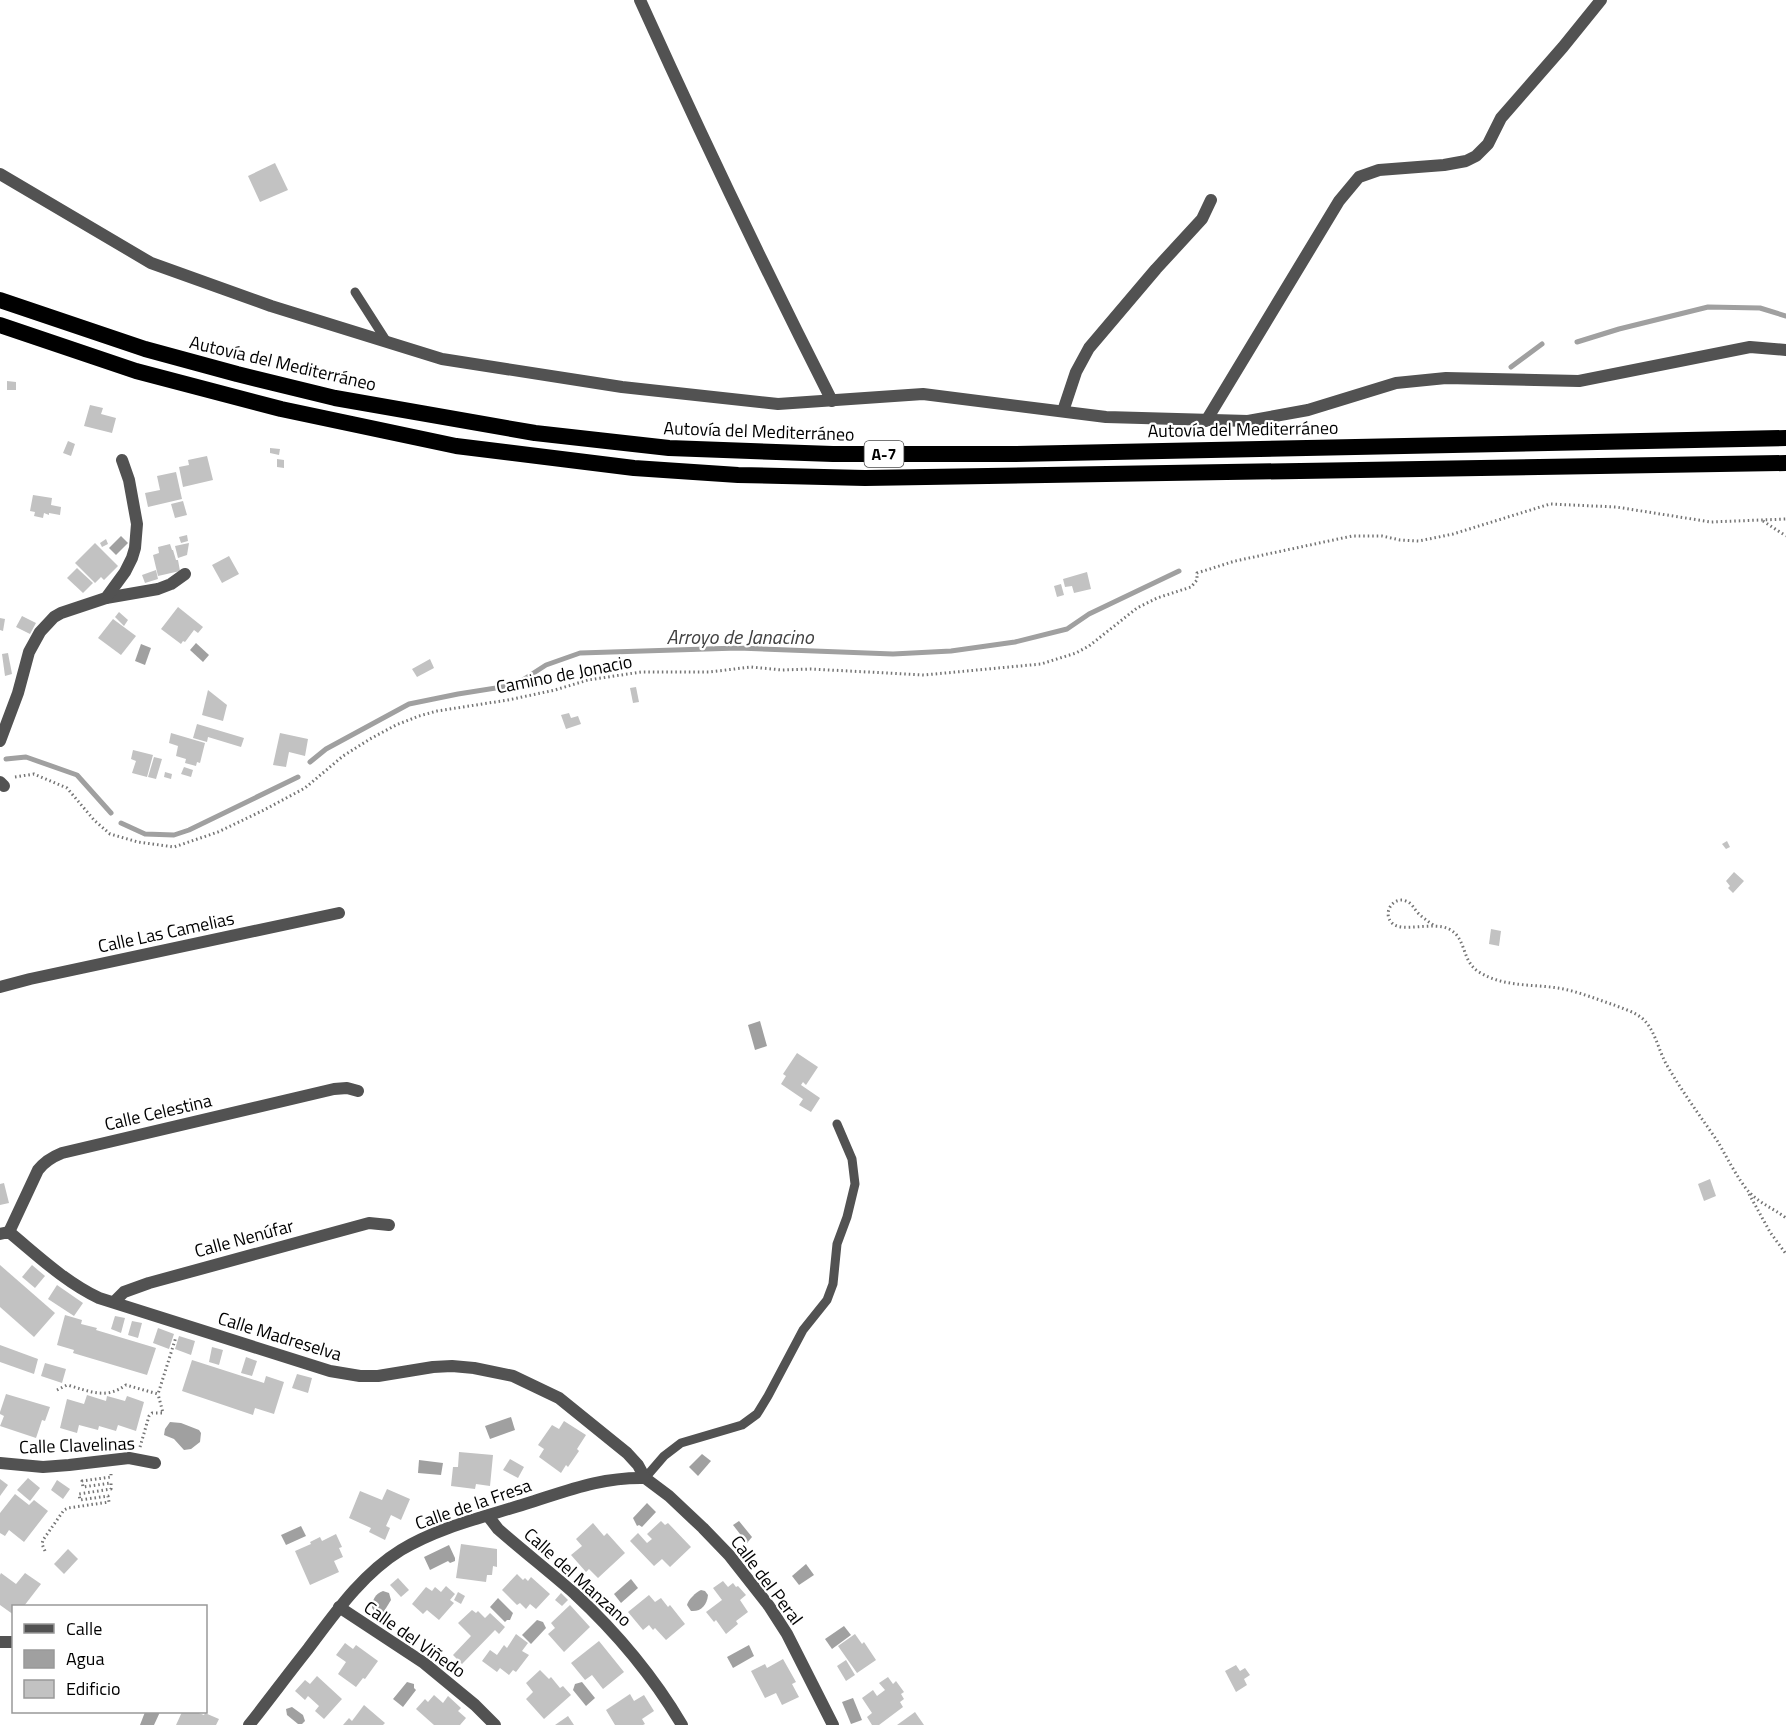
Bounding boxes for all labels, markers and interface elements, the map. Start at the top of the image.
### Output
street label: Autovía del Mediterráneo [187,328,379,398]
street label: Autovía del Mediterráneo [663,414,855,448]
street label: Autovía del Mediterráneo [1147,414,1339,444]
road number: A-7 [864,441,904,467]
water label: Arroyo de Janacino [666,621,815,652]
street label: Camino de Jonacio [494,648,634,700]
street label: Calle Las Camelias [95,904,237,960]
street label: Calle Celestina [102,1087,214,1137]
street label: Calle Nenúfar [191,1212,297,1264]
street label: Calle Madreselva [215,1304,345,1368]
street label: Calle Clavelinas [19,1429,135,1461]
street label: Calle de la Fresa [411,1471,535,1537]
street label: Calle del Manzano [518,1521,638,1633]
street label: Calle del Peral [724,1530,810,1630]
street label: Calle del Viñedo [358,1594,472,1684]
legend [12,1605,207,1713]
text: Calle [66,1615,102,1642]
text: Agua [66,1645,104,1672]
text: Edificio [66,1675,120,1702]

